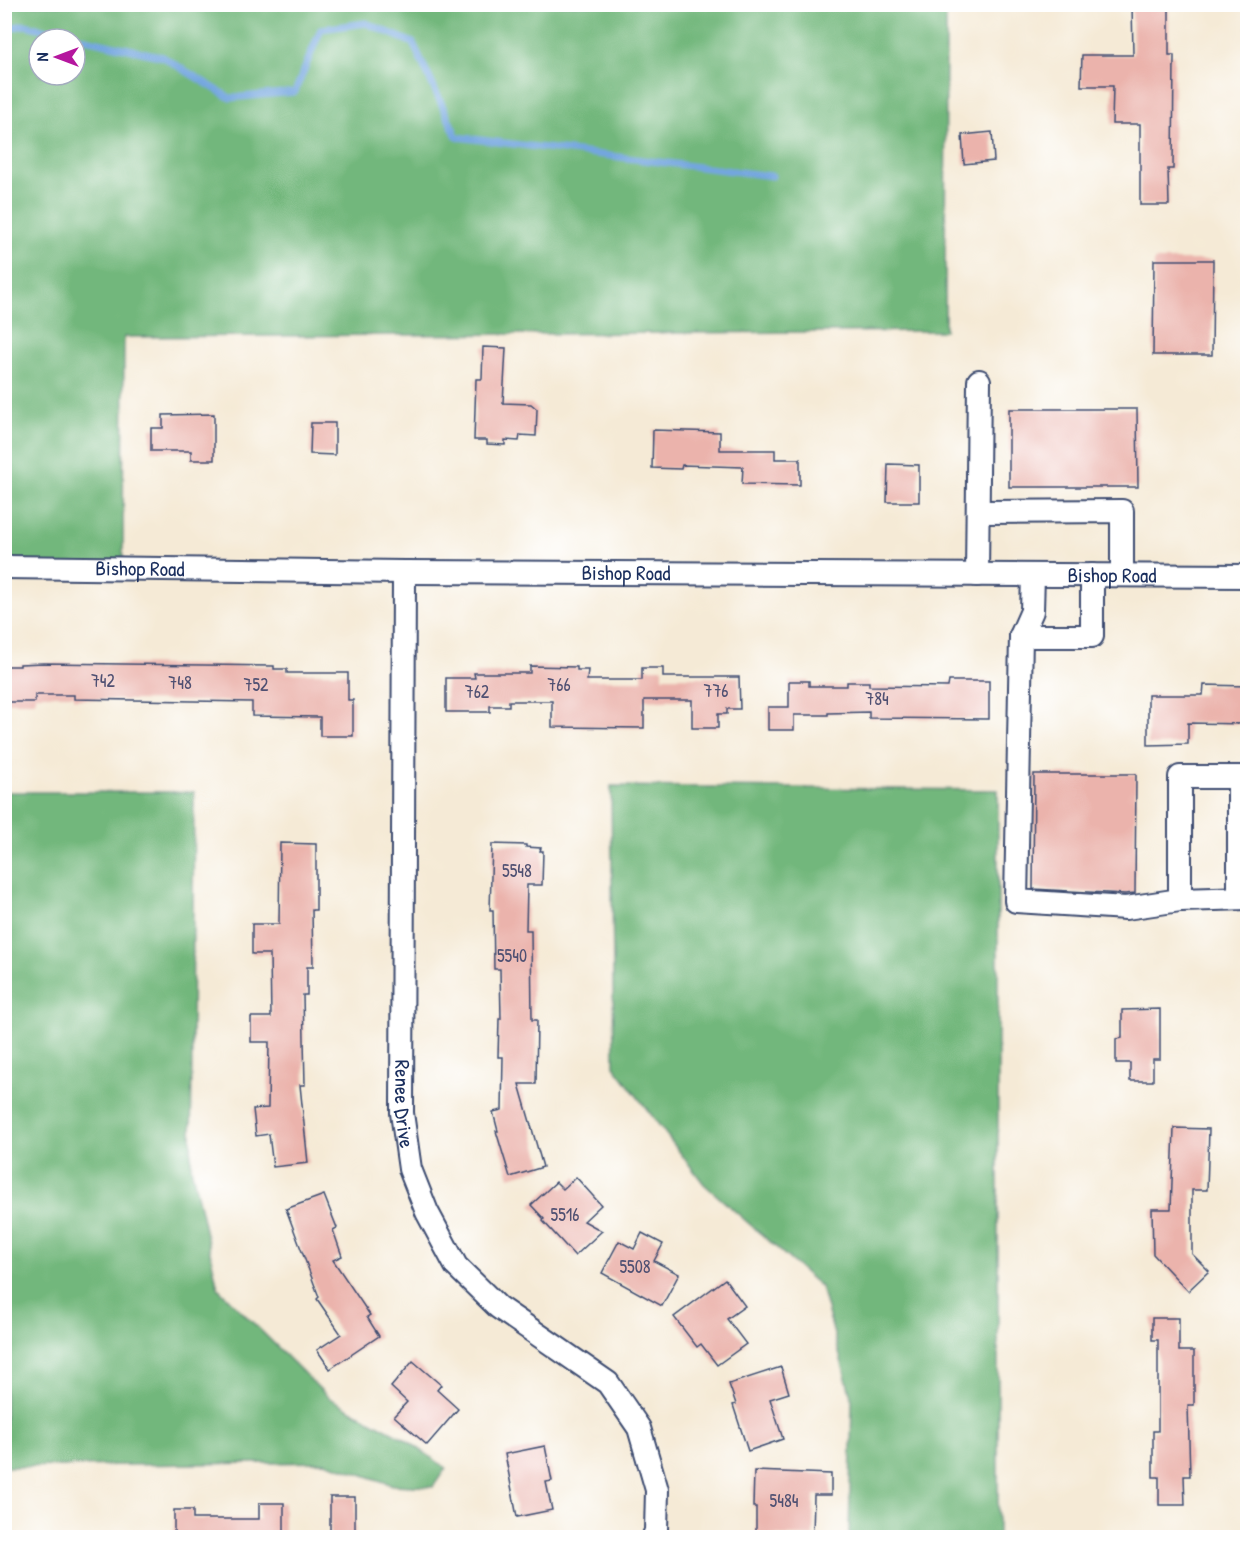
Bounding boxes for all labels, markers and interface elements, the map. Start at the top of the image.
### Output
north arrow [27,27,87,87]
text: N [31,52,53,61]
street label: Bishop Road [95,553,185,583]
street label: Bishop Road [581,558,671,587]
street label: Bishop Road [1067,560,1157,590]
house number: 742 [91,668,116,693]
house number: 748 [168,670,192,695]
house number: 752 [244,672,269,697]
house number: 766 [547,672,571,697]
house number: 776 [703,678,729,703]
house number: 762 [465,679,490,704]
house number: 784 [865,686,889,711]
house number: 5548 [502,858,532,883]
house number: 5540 [497,943,527,968]
street label: Renee Drive [388,1060,422,1150]
house number: 5516 [551,1202,579,1227]
house number: 5508 [619,1254,651,1279]
house number: 5484 [770,1488,799,1513]

